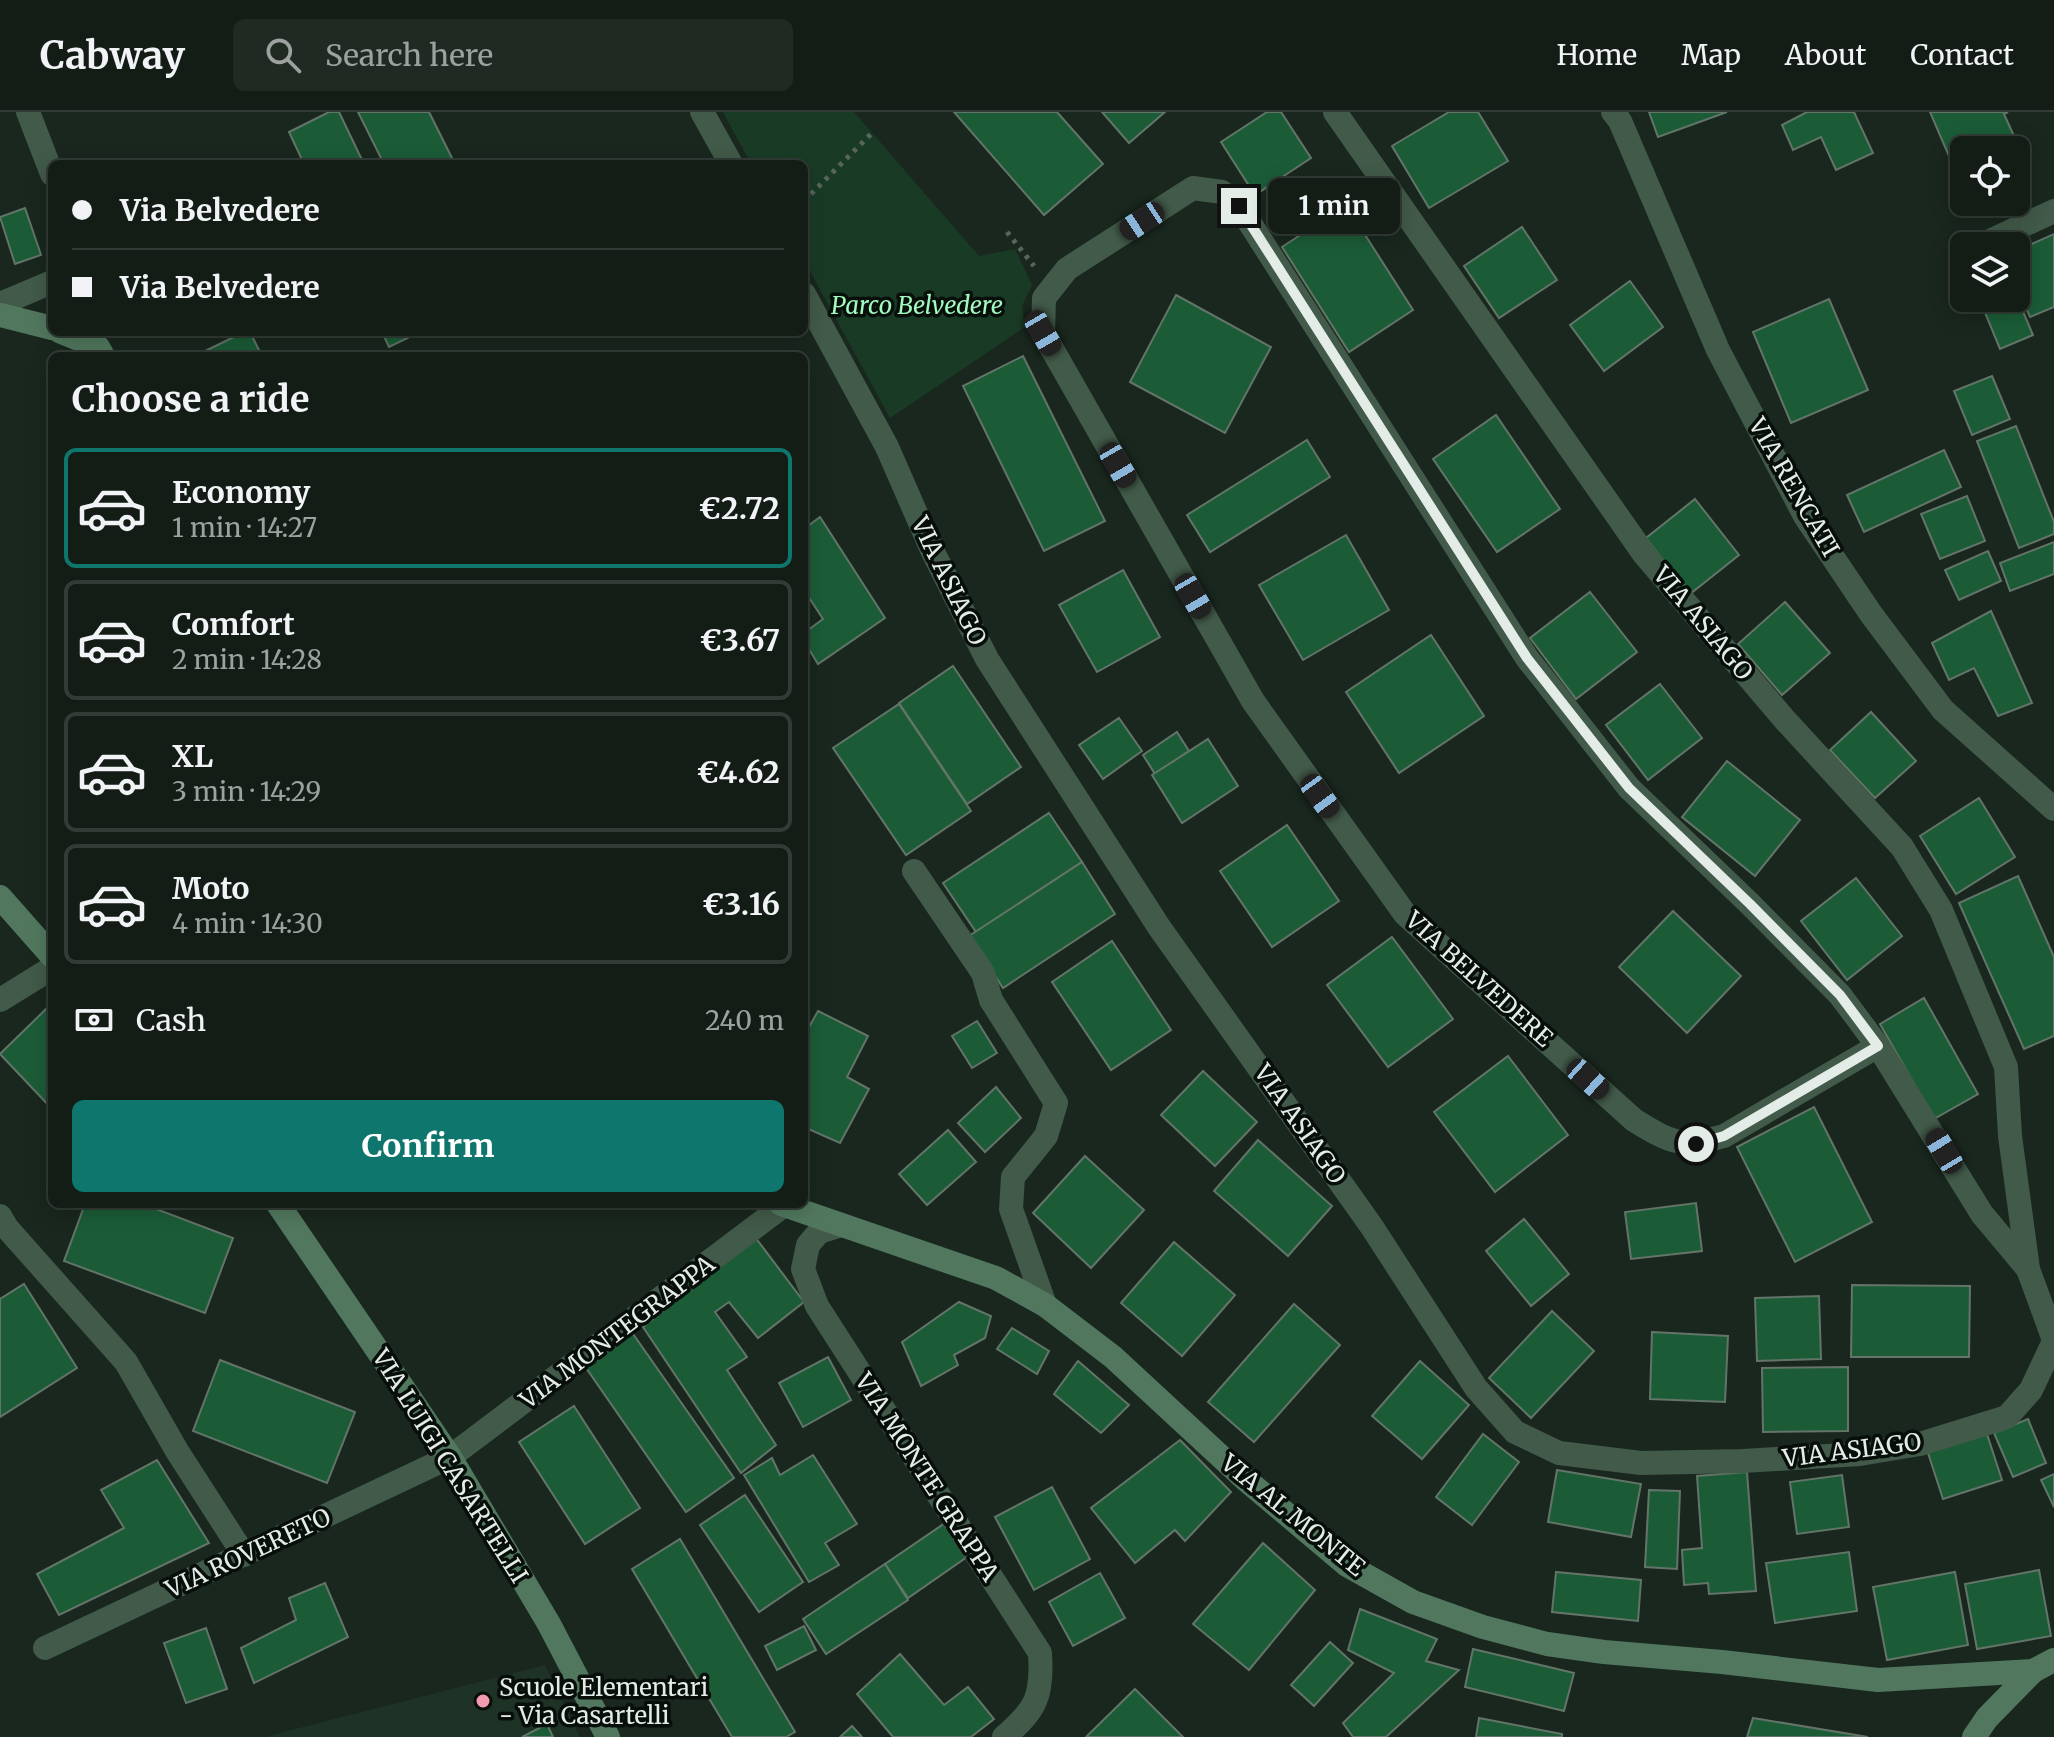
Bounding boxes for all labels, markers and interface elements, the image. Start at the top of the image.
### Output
search box [233,19,793,91]
text: Cabway [40,32,185,79]
icon: search [261,33,305,77]
text: Search here [325,36,493,74]
text: Home [1556,37,1637,73]
text: Map [1681,37,1741,73]
text: About [1785,37,1866,73]
text: Contact [1910,37,2014,73]
map controls [1950,136,2030,312]
button: locate [1950,136,2030,216]
callout: 1 min [1267,178,1399,234]
route end [1221,188,1257,224]
text: 1 min [1299,189,1369,222]
text: Via Belvedere [120,191,320,229]
car [1115,198,1169,244]
button: layers [1950,232,2030,312]
text: Via Belvedere [120,268,320,306]
park label: Parco Belvedere [831,290,1003,321]
car [1021,306,1065,360]
text: Choose a ride [72,377,309,422]
street label: VIA RENCATI [1741,411,1846,562]
car [1096,438,1140,492]
icon: car [76,472,148,544]
text: Economy [172,473,310,511]
text: €2.72 [698,489,780,527]
text: 1 min · 14:27 [172,511,317,544]
street label: VIA ASIAGO [904,511,994,651]
street label: VIA ASIAGO [1646,559,1760,686]
car [1171,569,1215,623]
icon: car [76,604,148,676]
text: Comfort [172,605,295,643]
text: €3.67 [699,621,780,659]
text: 2 min · 14:28 [172,643,322,676]
icon: car [76,736,148,808]
text: XL [172,737,213,775]
text: €4.62 [696,753,780,791]
car [1296,770,1344,822]
text: 3 min · 14:29 [172,775,321,808]
icon: car [76,868,148,940]
text: Moto [172,869,250,907]
text: €3.16 [702,885,780,923]
street label: VIA BELVEDERE [1398,904,1560,1054]
text: 4 min · 14:30 [172,907,323,940]
icon: cash [72,998,116,1042]
text: Cash [136,1001,206,1039]
text: 240 m [705,1004,784,1037]
car [1562,1054,1614,1104]
street label: VIA ASIAGO [1247,1057,1353,1190]
button: Confirm [72,1100,784,1192]
car [1921,1124,1967,1178]
route start [1678,1126,1714,1162]
street label: VIA MONTEGRAPPA [512,1248,722,1416]
street label: VIA LUIGI CASARTELLI [365,1342,535,1589]
street label: VIA MONTE GRAPPA [848,1366,1007,1588]
street label: VIA ASIAGO [1780,1426,1923,1474]
street label: VIA AL MONTE [1214,1447,1372,1583]
street label: VIA ROVERETO [159,1501,336,1605]
place label: Scuole Elementari - Via Casartelli [499,1672,709,1731]
marker: Scuole Elementari - Via Casartelli [474,1692,492,1710]

